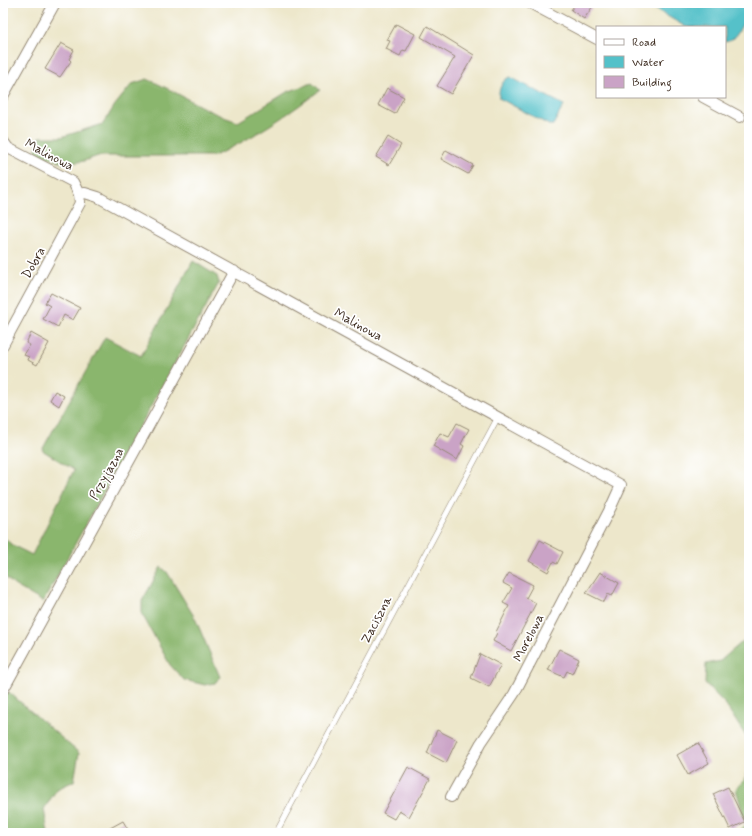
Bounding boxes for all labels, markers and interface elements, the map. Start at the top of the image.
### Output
legend [596,26,726,98]
text: Road [632,35,656,51]
text: Water [632,55,664,71]
text: Building [632,75,672,92]
street label: Malinowa [22,135,76,175]
street label: Dobra [18,244,50,282]
street label: Malinowa [331,305,385,345]
street label: Przyjazna [86,445,128,503]
street label: Zaciszna [357,593,397,647]
street label: Morelowa [510,611,548,665]

